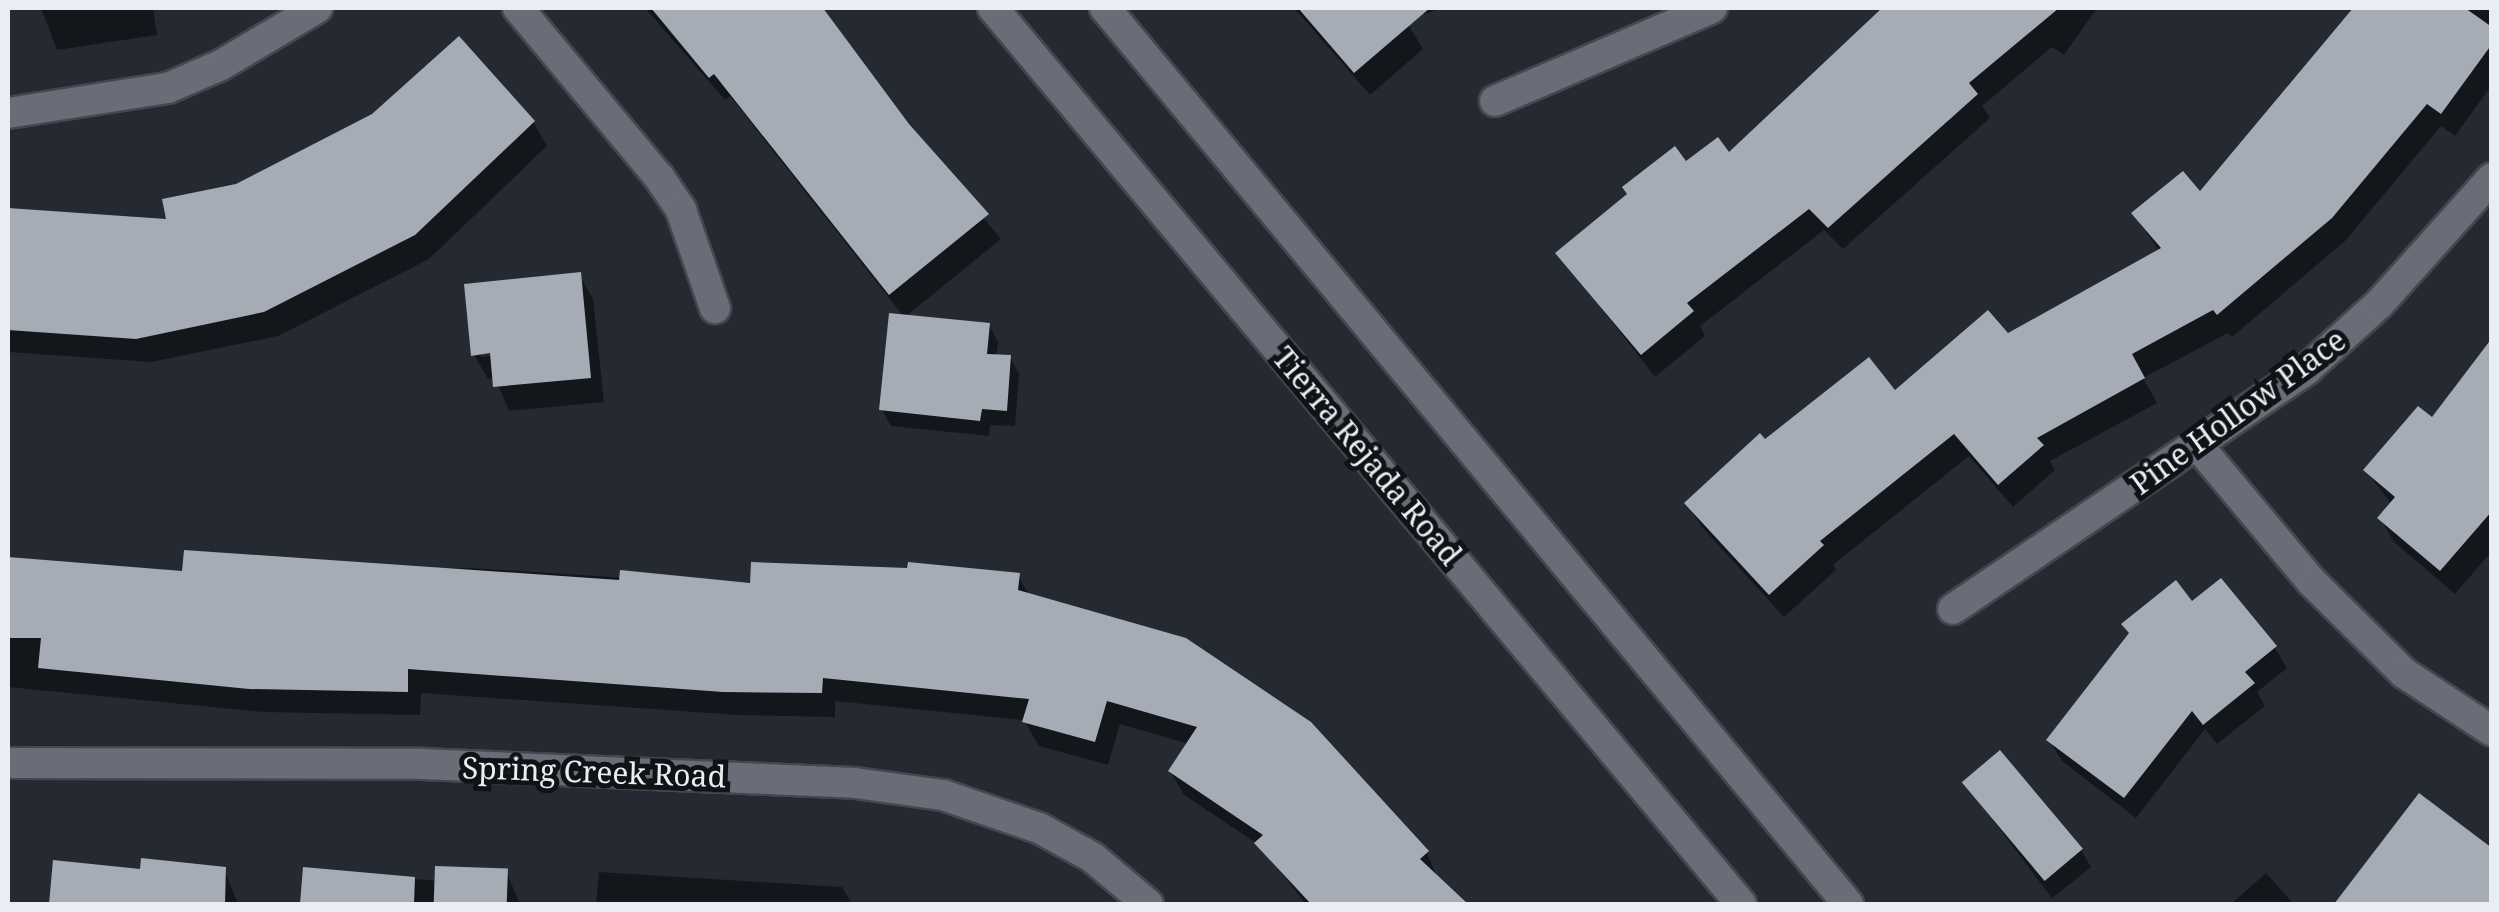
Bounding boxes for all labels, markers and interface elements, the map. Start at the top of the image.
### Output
street label: Pine Hollow Place [2124,322,2352,502]
street label: Tierra Rejada Road [1265,340,1469,572]
street label: Spring Creek Road [461,749,727,795]

